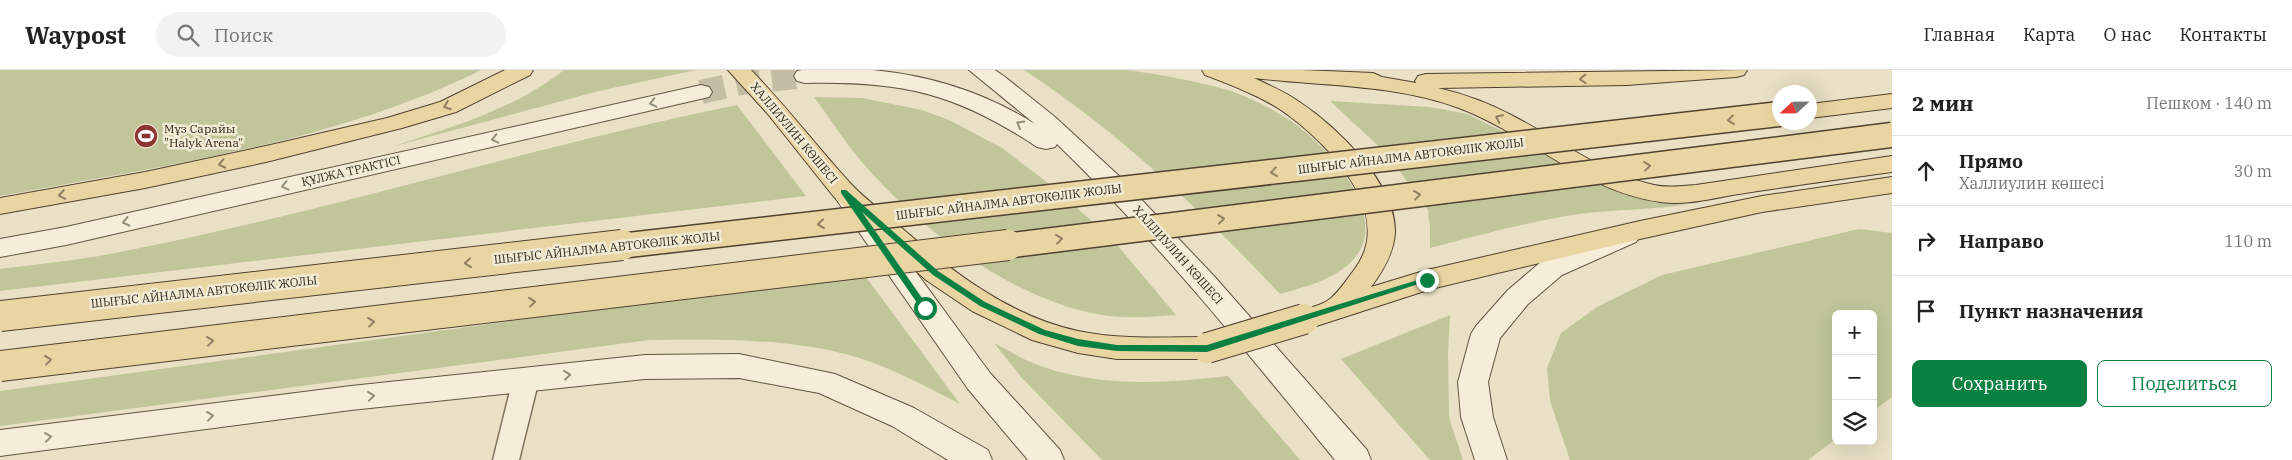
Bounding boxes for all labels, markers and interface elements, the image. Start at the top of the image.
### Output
search box [156,12,506,57]
text: Waypost [25,19,126,51]
icon: search [174,21,202,49]
text: Поиск [214,23,273,47]
text: Главная [1923,23,1995,46]
text: Карта [2023,23,2075,46]
text: О нас [2103,23,2151,46]
text: Контакты [2179,23,2267,46]
one-way arrow [1579,74,1586,84]
street label: ХАЛЛИУЛИН КӨШЕСІ [748,79,841,186]
north arrow [1772,85,1817,130]
text: 2 мин [1912,89,1974,117]
text: Пешком · 140 m [2146,93,2272,113]
one-way arrow [649,97,657,108]
one-way arrow [443,100,452,110]
one-way arrow [1495,114,1504,124]
one-way arrow [1727,114,1735,125]
one-way arrow [1016,120,1025,130]
place label: Мұз Сарайы "Halyk Arena" [164,121,243,150]
sports icon: Мұз Сарайы "Halyk Arena" [133,123,159,149]
one-way arrow [490,133,499,144]
street label: ШЫҒЫС АЙНАЛМА АВТОКӨЛІК ЖОЛЫ [1297,134,1525,177]
text: Прямо [1959,149,2023,173]
street label: ҚҰЛЖА ТРАКТІСІ [300,152,402,189]
icon: ahead [1912,157,1940,185]
one-way arrow [217,158,226,168]
one-way arrow [1643,161,1652,171]
text: 30 m [2234,161,2272,181]
one-way arrow [1270,166,1278,177]
text: Халлиулин көшесі [1959,173,2105,193]
one-way arrow [280,180,289,191]
street label: ШЫҒЫС АЙНАЛМА АВТОКӨЛІК ЖОЛЫ [895,180,1123,223]
one-way arrow [58,189,67,200]
one-way arrow [1412,190,1421,200]
street label: ХАЛЛИУЛИН КӨШЕСІ [1130,202,1227,307]
one-way arrow [1217,214,1225,225]
one-way arrow [122,216,131,227]
one-way arrow [816,218,824,229]
icon: right [1912,227,1940,255]
street label: ШЫҒЫС АЙНАЛМА АВТОКӨЛІК ЖОЛЫ [493,228,721,267]
text: Направо [1959,229,2044,253]
text: 110 m [2224,231,2272,251]
one-way arrow [1056,234,1064,245]
one-way arrow [463,257,471,268]
route end [1416,269,1439,292]
street label: ШЫҒЫС АЙНАЛМА АВТОКӨЛІК ЖОЛЫ [90,272,318,311]
one-way arrow [529,297,537,308]
route start [914,297,937,320]
icon: arrive [1912,297,1940,325]
text: Пункт назначения [1959,299,2143,323]
map controls [1832,310,1877,445]
button: + [1832,310,1877,355]
one-way arrow [367,317,375,328]
one-way arrow [206,336,214,347]
one-way arrow [45,355,53,366]
button: − [1832,355,1877,400]
button: Сохранить [1912,360,2087,407]
button: Поделиться [2097,360,2272,407]
one-way arrow [563,370,571,381]
one-way arrow [367,390,375,401]
button: layers [1832,400,1877,445]
one-way arrow [206,411,214,422]
one-way arrow [45,432,53,443]

